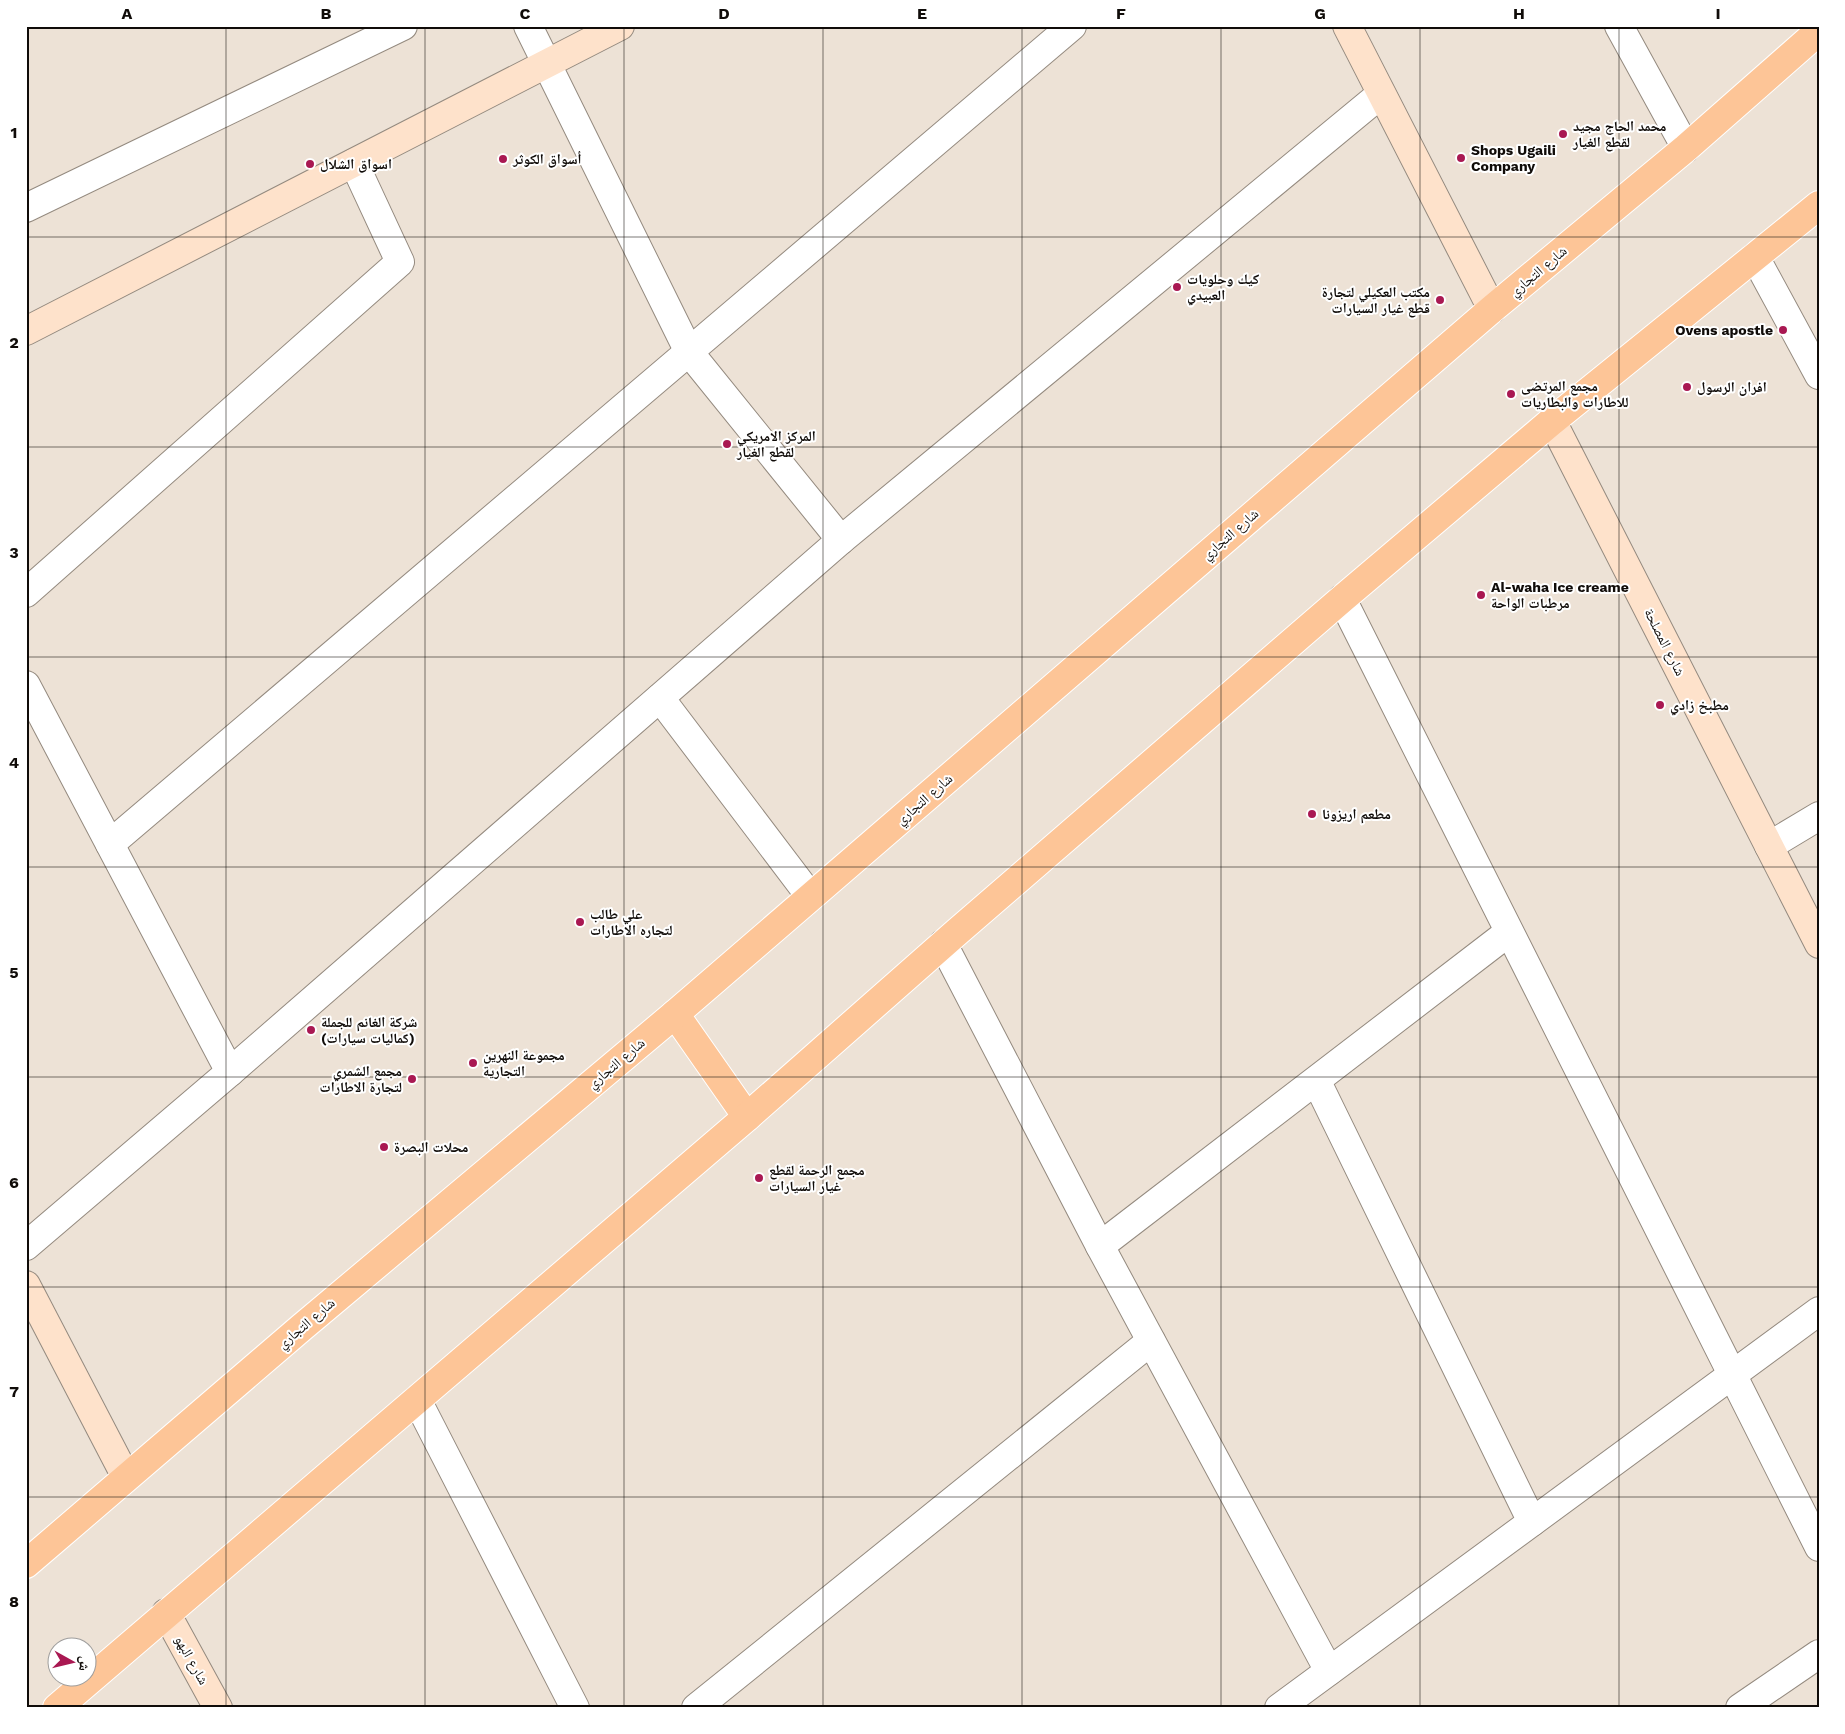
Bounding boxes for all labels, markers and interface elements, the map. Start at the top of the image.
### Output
text: A [122,4,133,23]
text: B [321,4,332,23]
text: C [520,4,531,23]
text: D [718,4,730,23]
text: E [917,4,927,23]
text: F [1116,4,1126,23]
text: G [1314,4,1326,23]
text: H [1513,4,1525,23]
text: I [1715,4,1721,23]
place label: محمد الحاج مجيد لقطع الغيار [1572,118,1666,152]
text: 1 [11,123,17,142]
marker: محمد الحاج مجيد لقطع الغيار [1557,128,1569,140]
place label: Shops Ugaili Company [1471,142,1556,174]
place label: أسواق الكوثر [512,151,581,168]
marker: Shops Ugaili Company [1455,152,1467,164]
marker: أسواق الكوثر [497,153,509,165]
place label: اسواق الشلال [320,156,392,173]
marker: اسواق الشلال [304,158,316,170]
street label: شارع التجاري [1506,242,1572,302]
place label: كيك وحلويات العبيدي [1187,271,1259,306]
marker: كيك وحلويات العبيدي [1171,281,1183,293]
place label: مكتب العكيلي لتجارة قطع غيار السيارات [1322,284,1430,318]
marker: مكتب العكيلي لتجارة قطع غيار السيارات [1434,294,1446,306]
place label: Ovens apostle [1675,322,1773,338]
marker: Ovens apostle [1777,324,1789,336]
text: 2 [9,333,19,352]
place label: مجمع المرتضى للاطارات والبطاريات [1521,378,1629,411]
place label: افران الرسول [1697,379,1767,396]
marker: افران الرسول [1681,381,1693,393]
marker: مجمع المرتضى للاطارات والبطاريات [1505,388,1517,400]
place label: المركز الامريكي لقطع الغيار [736,428,816,462]
marker: المركز الامريكي لقطع الغيار [721,438,733,450]
street label: شارع التجاري [1198,505,1264,566]
text: 3 [9,543,19,562]
place label: Al-waha Ice creame مرطبات الواحة [1491,579,1629,612]
marker: Al-waha Ice creame مرطبات الواحة [1475,589,1487,601]
street label: شارع المصلحة [1639,606,1689,679]
place label: مطبخ زادي [1670,697,1729,716]
marker: مطبخ زادي [1654,699,1666,711]
text: 4 [9,753,19,772]
street label: شارع التجاري [892,770,958,831]
place label: مطعم اريزونا [1322,806,1391,824]
marker: مطعم اريزونا [1306,808,1318,820]
place label: علي طالب لتجاره الاطارات [590,906,672,938]
marker: علي طالب لتجاره الاطارات [574,916,586,928]
text: 5 [9,963,19,982]
place label: شركة الغانم للجملة (كماليات سيارات) [321,1014,418,1046]
marker: شركة الغانم للجملة (كماليات سيارات) [305,1024,317,1036]
street label: شارع التجاري [584,1034,650,1094]
place label: مجموعة النهرين التجارية [483,1047,565,1079]
marker: مجموعة النهرين التجارية [467,1057,479,1069]
place label: مجمع الشمري لتجارة الاطارات [320,1063,402,1095]
marker: مجمع الشمري لتجارة الاطارات [406,1073,418,1085]
place label: محلات البصرة [394,1139,468,1156]
marker: محلات البصرة [378,1141,390,1153]
place label: مجمع الرحمة لقطع غيار السيارات [769,1162,865,1194]
marker: مجمع الرحمة لقطع غيار السيارات [753,1172,765,1184]
text: 6 [9,1173,19,1192]
street label: شارع التجاري [274,1294,340,1354]
text: 7 [9,1382,19,1401]
text: 8 [9,1592,19,1611]
street label: شارع البهو [170,1633,212,1688]
north arrow [48,1636,98,1686]
text: ش [75,1655,94,1672]

